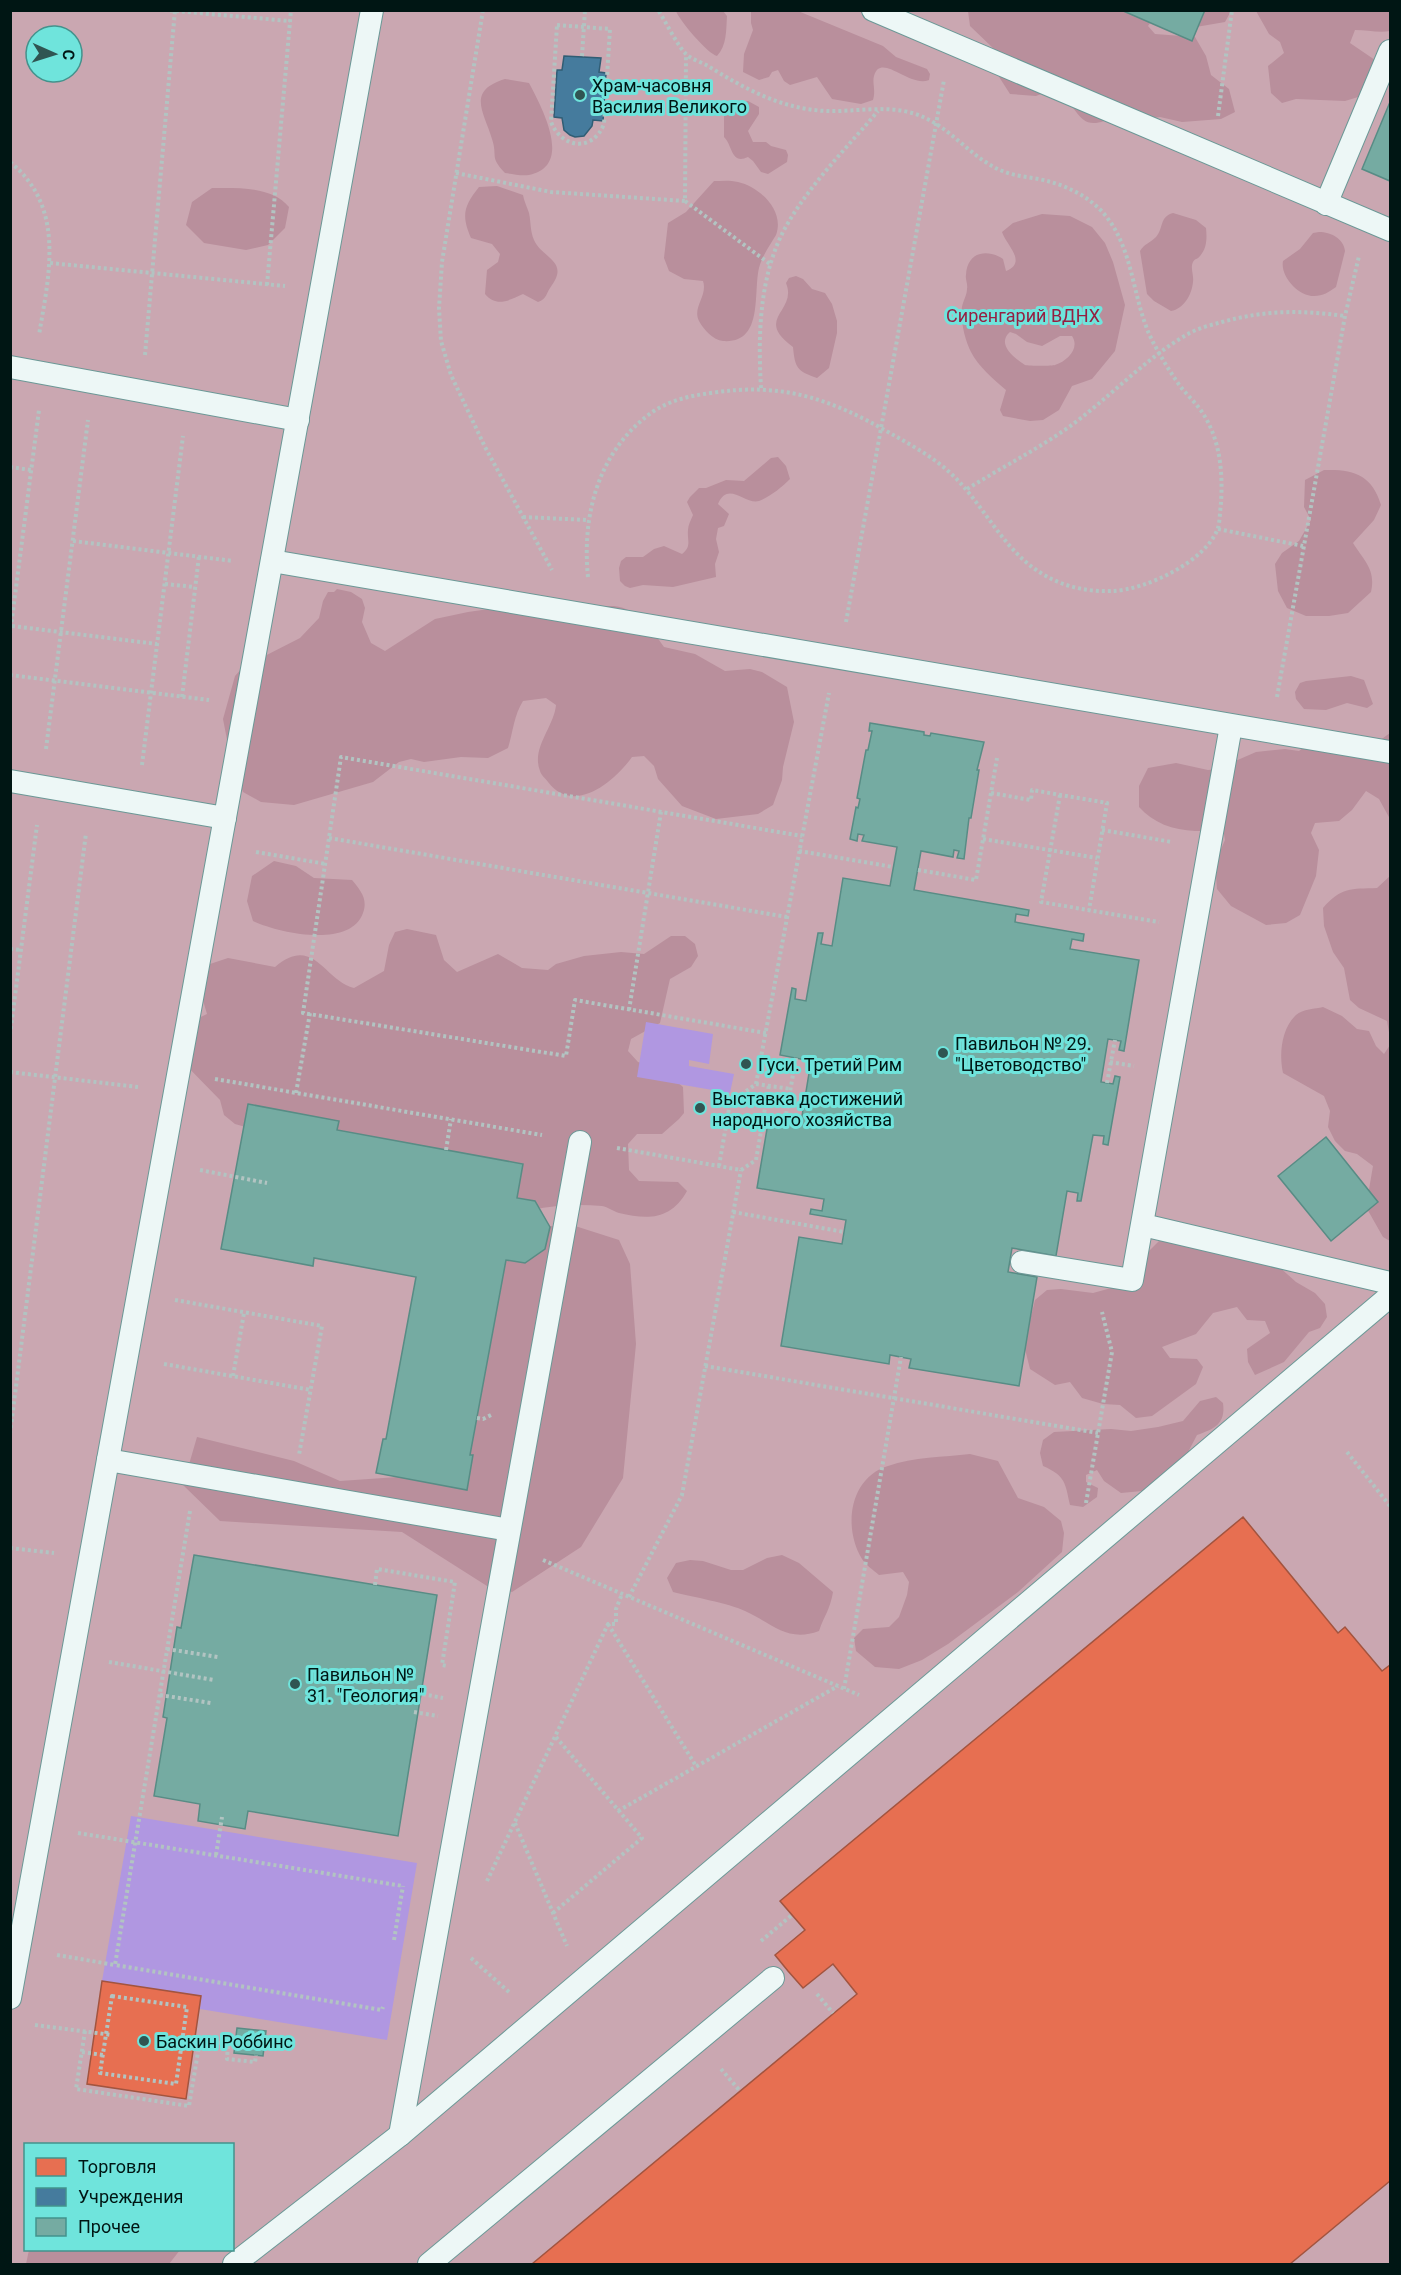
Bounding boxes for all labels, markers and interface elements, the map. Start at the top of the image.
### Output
north arrow [24,24,84,84]
text: С [59,49,78,60]
place label: Храм-часовня Василия Великого [592,75,747,117]
marker: Храм-часовня Василия Великого [573,88,587,102]
park label: Сиренгарий ВДНХ [946,305,1100,326]
place label: Павильон № 29. "Цветоводство" [955,1033,1092,1075]
marker: Павильон № 29. "Цветоводство" [936,1046,950,1060]
place label: Гуси. Третий Рим [758,1054,902,1075]
marker: Гуси. Третий Рим [739,1057,753,1071]
place label: Выставка достижений народного хозяйства [712,1088,903,1130]
marker: Выставка достижений народного хозяйства [693,1101,707,1115]
place label: Павильон № 31. "Геология" [307,1664,425,1706]
marker: Павильон № 31. "Геология" [288,1677,302,1691]
place label: Баскин Роббинс [156,2031,293,2052]
marker: Баскин Роббинс [137,2034,151,2048]
legend [24,2143,234,2251]
text: Торговля [78,2156,156,2177]
text: Учреждения [78,2186,183,2207]
text: Прочее [78,2216,140,2237]

